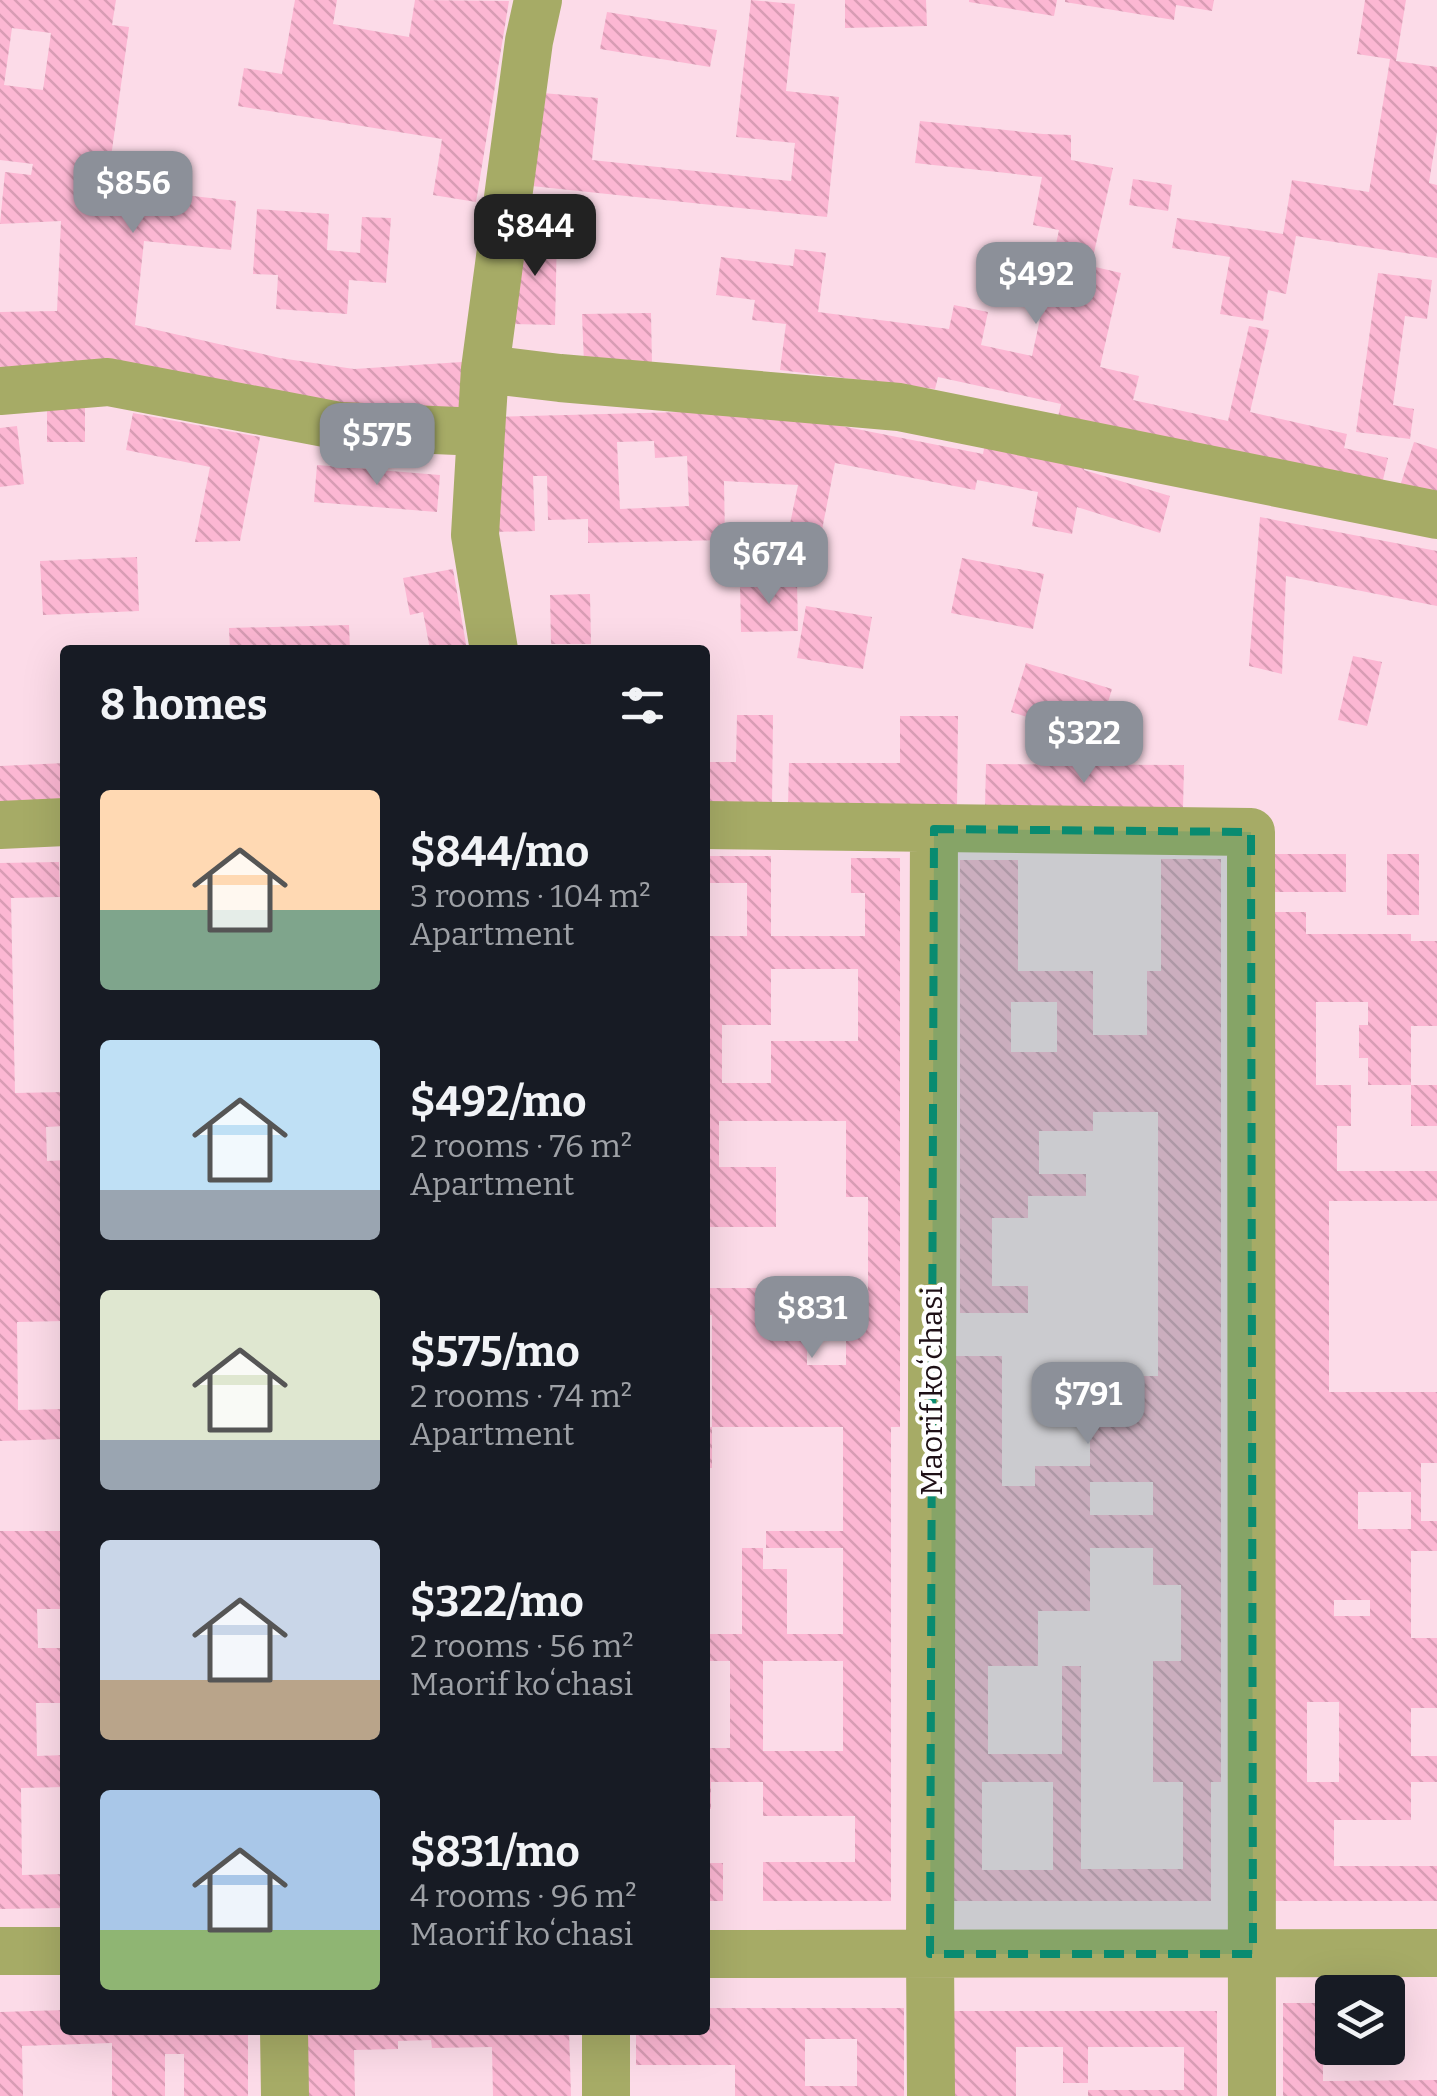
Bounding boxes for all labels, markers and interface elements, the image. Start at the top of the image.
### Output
pin: $856 [74,151,192,236]
text: $856 [95,164,171,202]
pin: $844 [476,194,594,279]
text: $844 [496,207,574,245]
pin: $492 [977,242,1095,327]
text: $492 [998,255,1074,293]
pin: $575 [318,403,436,488]
text: $575 [342,416,412,454]
pin: $674 [710,522,828,607]
text: $674 [732,535,806,573]
icon: filters [615,678,670,733]
text: 8 homes [100,680,268,730]
pin: $322 [1025,701,1143,786]
text: $322 [1047,714,1121,752]
text: $844/mo [410,827,589,877]
icon: home [180,830,300,950]
text: 3 rooms · 104 m² [410,877,651,915]
text: Apartment [410,915,574,953]
text: $492/mo [410,1077,587,1127]
icon: home [180,1080,300,1200]
text: 2 rooms · 76 m² [410,1127,632,1165]
text: Apartment [410,1165,574,1203]
pin: $831 [753,1276,871,1361]
street label: Maorif koʻchasi [914,1286,950,1496]
text: $831 [777,1289,847,1327]
text: $575/mo [410,1327,580,1377]
icon: home [180,1330,300,1450]
pin: $791 [1029,1362,1147,1447]
text: $791 [1054,1375,1122,1413]
text: 2 rooms · 74 m² [410,1377,632,1415]
text: Apartment [410,1415,574,1453]
text: $322/mo [410,1577,584,1627]
icon: home [180,1580,300,1700]
text: 2 rooms · 56 m² [410,1627,634,1665]
text: Maorif koʻchasi [410,1665,633,1703]
text: $831/mo [410,1827,580,1877]
icon: home [180,1830,300,1950]
text: 4 rooms · 96 m² [410,1877,637,1915]
text: Maorif koʻchasi [410,1915,633,1953]
map controls [1315,1975,1405,2065]
button: layers [1315,1975,1405,2065]

